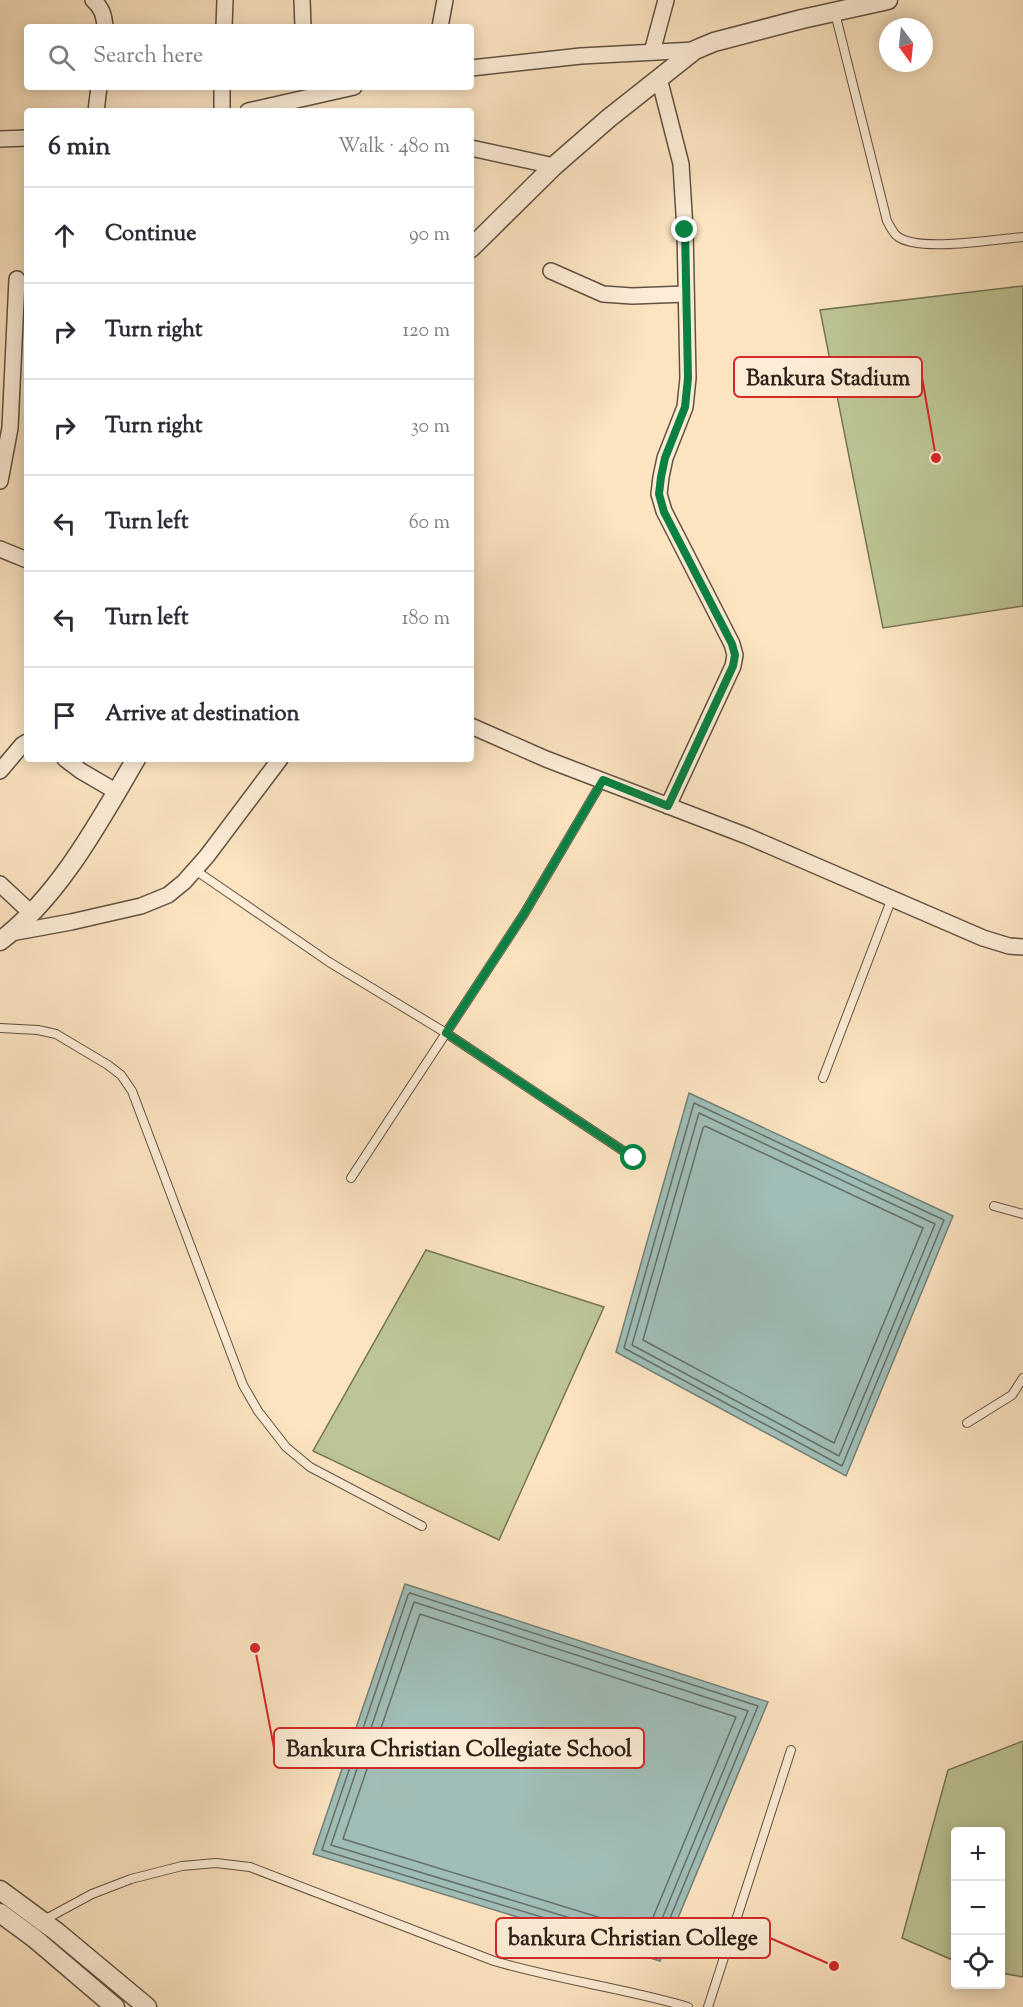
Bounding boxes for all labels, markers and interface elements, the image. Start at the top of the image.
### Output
north arrow [879,18,933,72]
search box [24,24,474,90]
icon: search [45,41,78,74]
text: Search here [93,41,203,73]
text: 6 min [48,129,111,166]
text: Walk · 480 m [338,133,450,162]
route end [671,216,697,242]
icon: ahead [48,219,81,252]
text: Continue [105,219,196,251]
text: 90 m [409,221,450,250]
icon: right [48,315,81,348]
text: Turn right [105,315,202,347]
text: 120 m [402,317,450,346]
callout: Bankura Stadium [734,357,922,397]
text: Bankura Stadium [746,364,911,396]
icon: right [48,411,81,444]
text: Turn right [105,411,202,443]
text: 30 m [411,413,450,442]
icon: left [48,507,81,540]
text: Turn left [105,507,188,539]
text: 60 m [409,509,450,538]
icon: left [48,603,81,636]
text: Turn left [105,603,188,635]
text: 180 m [402,605,450,634]
icon: arrive [48,699,81,732]
text: Arrive at destination [105,699,300,731]
route start [620,1144,646,1170]
callout: Bankura Christian Collegiate School [274,1728,644,1768]
text: Bankura Christian Collegiate School [286,1735,633,1767]
map controls [951,1827,1005,1989]
button: + [951,1827,1005,1881]
button: − [951,1881,1005,1935]
callout: bankura Christian College [496,1918,770,1958]
text: bankura Christian College [507,1924,758,1956]
button: locate [951,1935,1005,1989]

